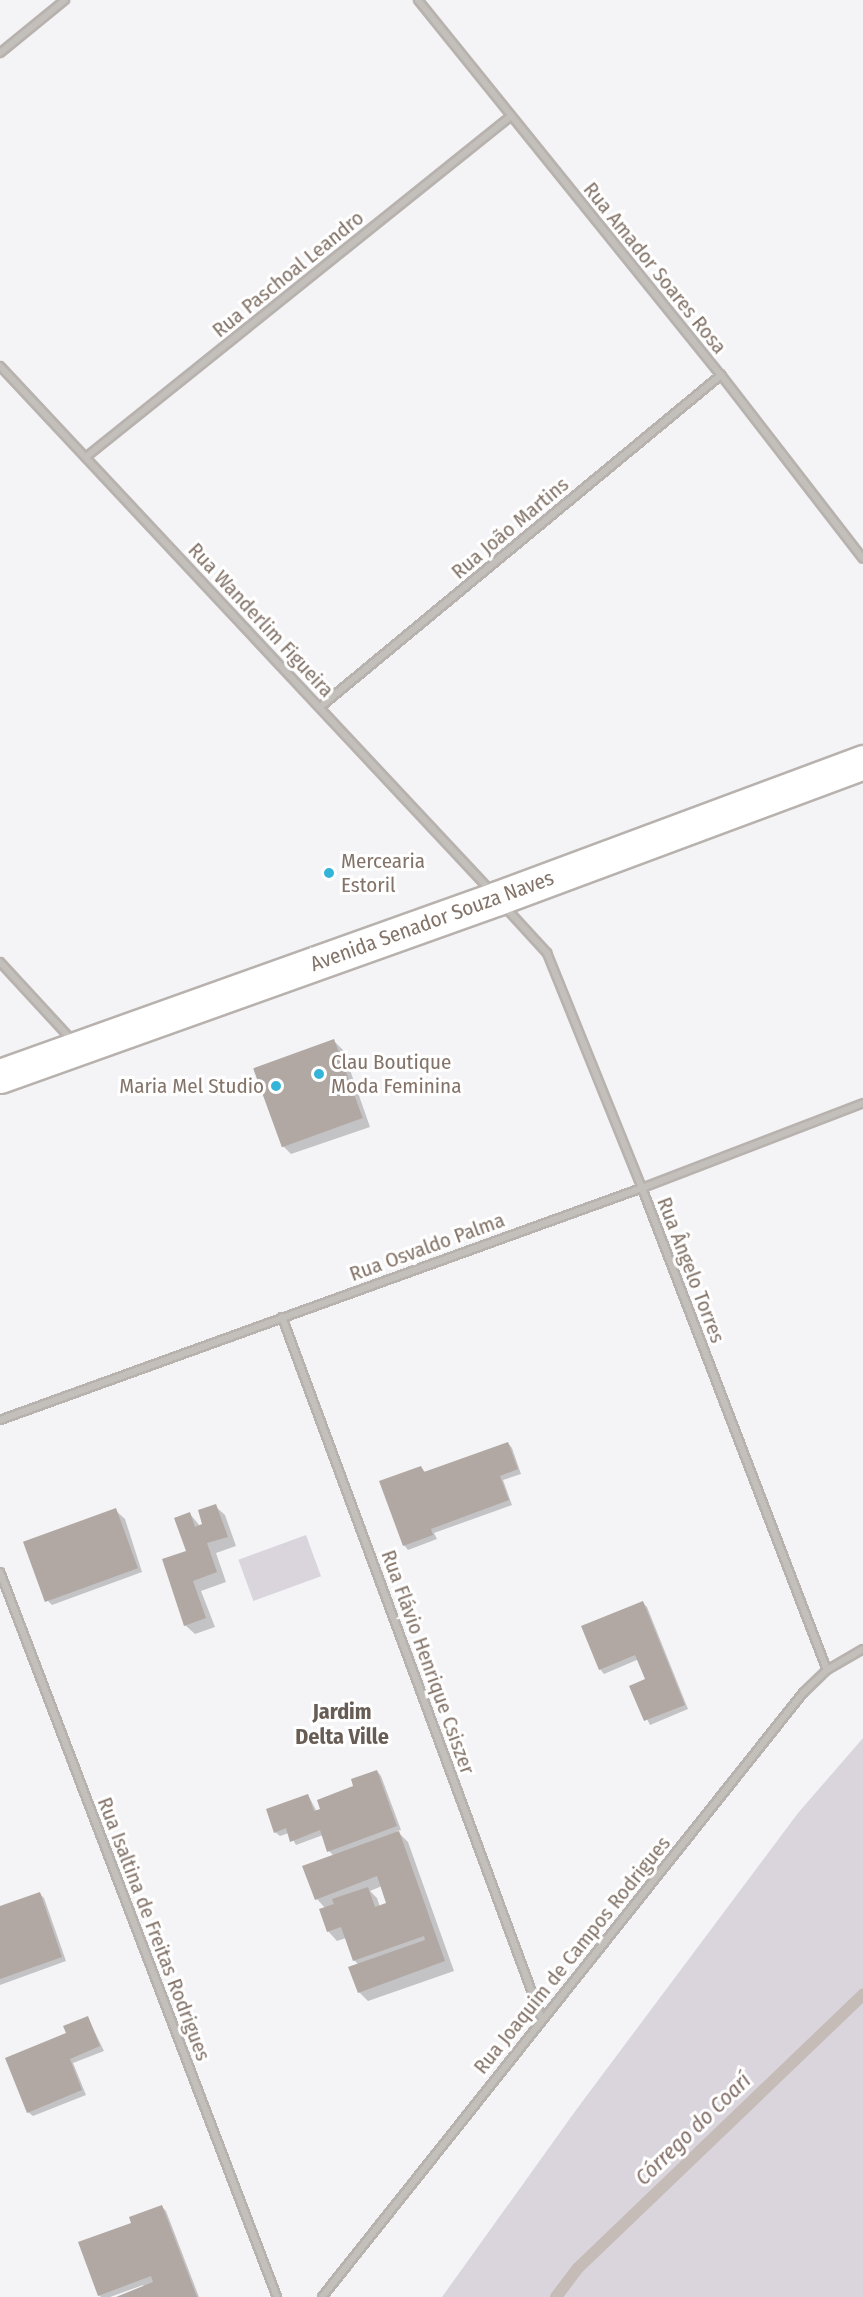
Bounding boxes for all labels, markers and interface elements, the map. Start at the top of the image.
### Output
street label: Rua Amador Soares Rosa [578,177,732,359]
street label: Rua Paschoal Leandro [207,205,369,343]
street label: Rua João Martins [446,472,574,584]
street label: Rua Wanderlim Figueira [183,538,339,702]
place label: Mercearia Estoril [341,848,425,898]
street label: Avenida Senador Souza Naves [307,865,557,977]
marker: Mercearia Estoril [322,866,336,880]
place label: Clau Boutique Moda Feminina [331,1049,461,1099]
marker: Clau Boutique Moda Feminina [312,1067,326,1081]
place label: Maria Mel Studio [119,1073,264,1099]
marker: Maria Mel Studio [269,1079,283,1093]
street label: Rua Ângelo Torres [652,1194,730,1346]
street label: Rua Osvaldo Palma [346,1207,508,1287]
street label: Rua Flávio Henrique Csiszer [376,1547,480,1777]
district label: Jardim Delta Ville [295,1698,389,1750]
street label: Rua Isaltina de Freitas Rodrigues [92,1794,216,2064]
street label: Rua Joaquim de Campos Rodrigues [468,1831,676,2079]
water label: Córrego do Coarí [630,2067,756,2191]

